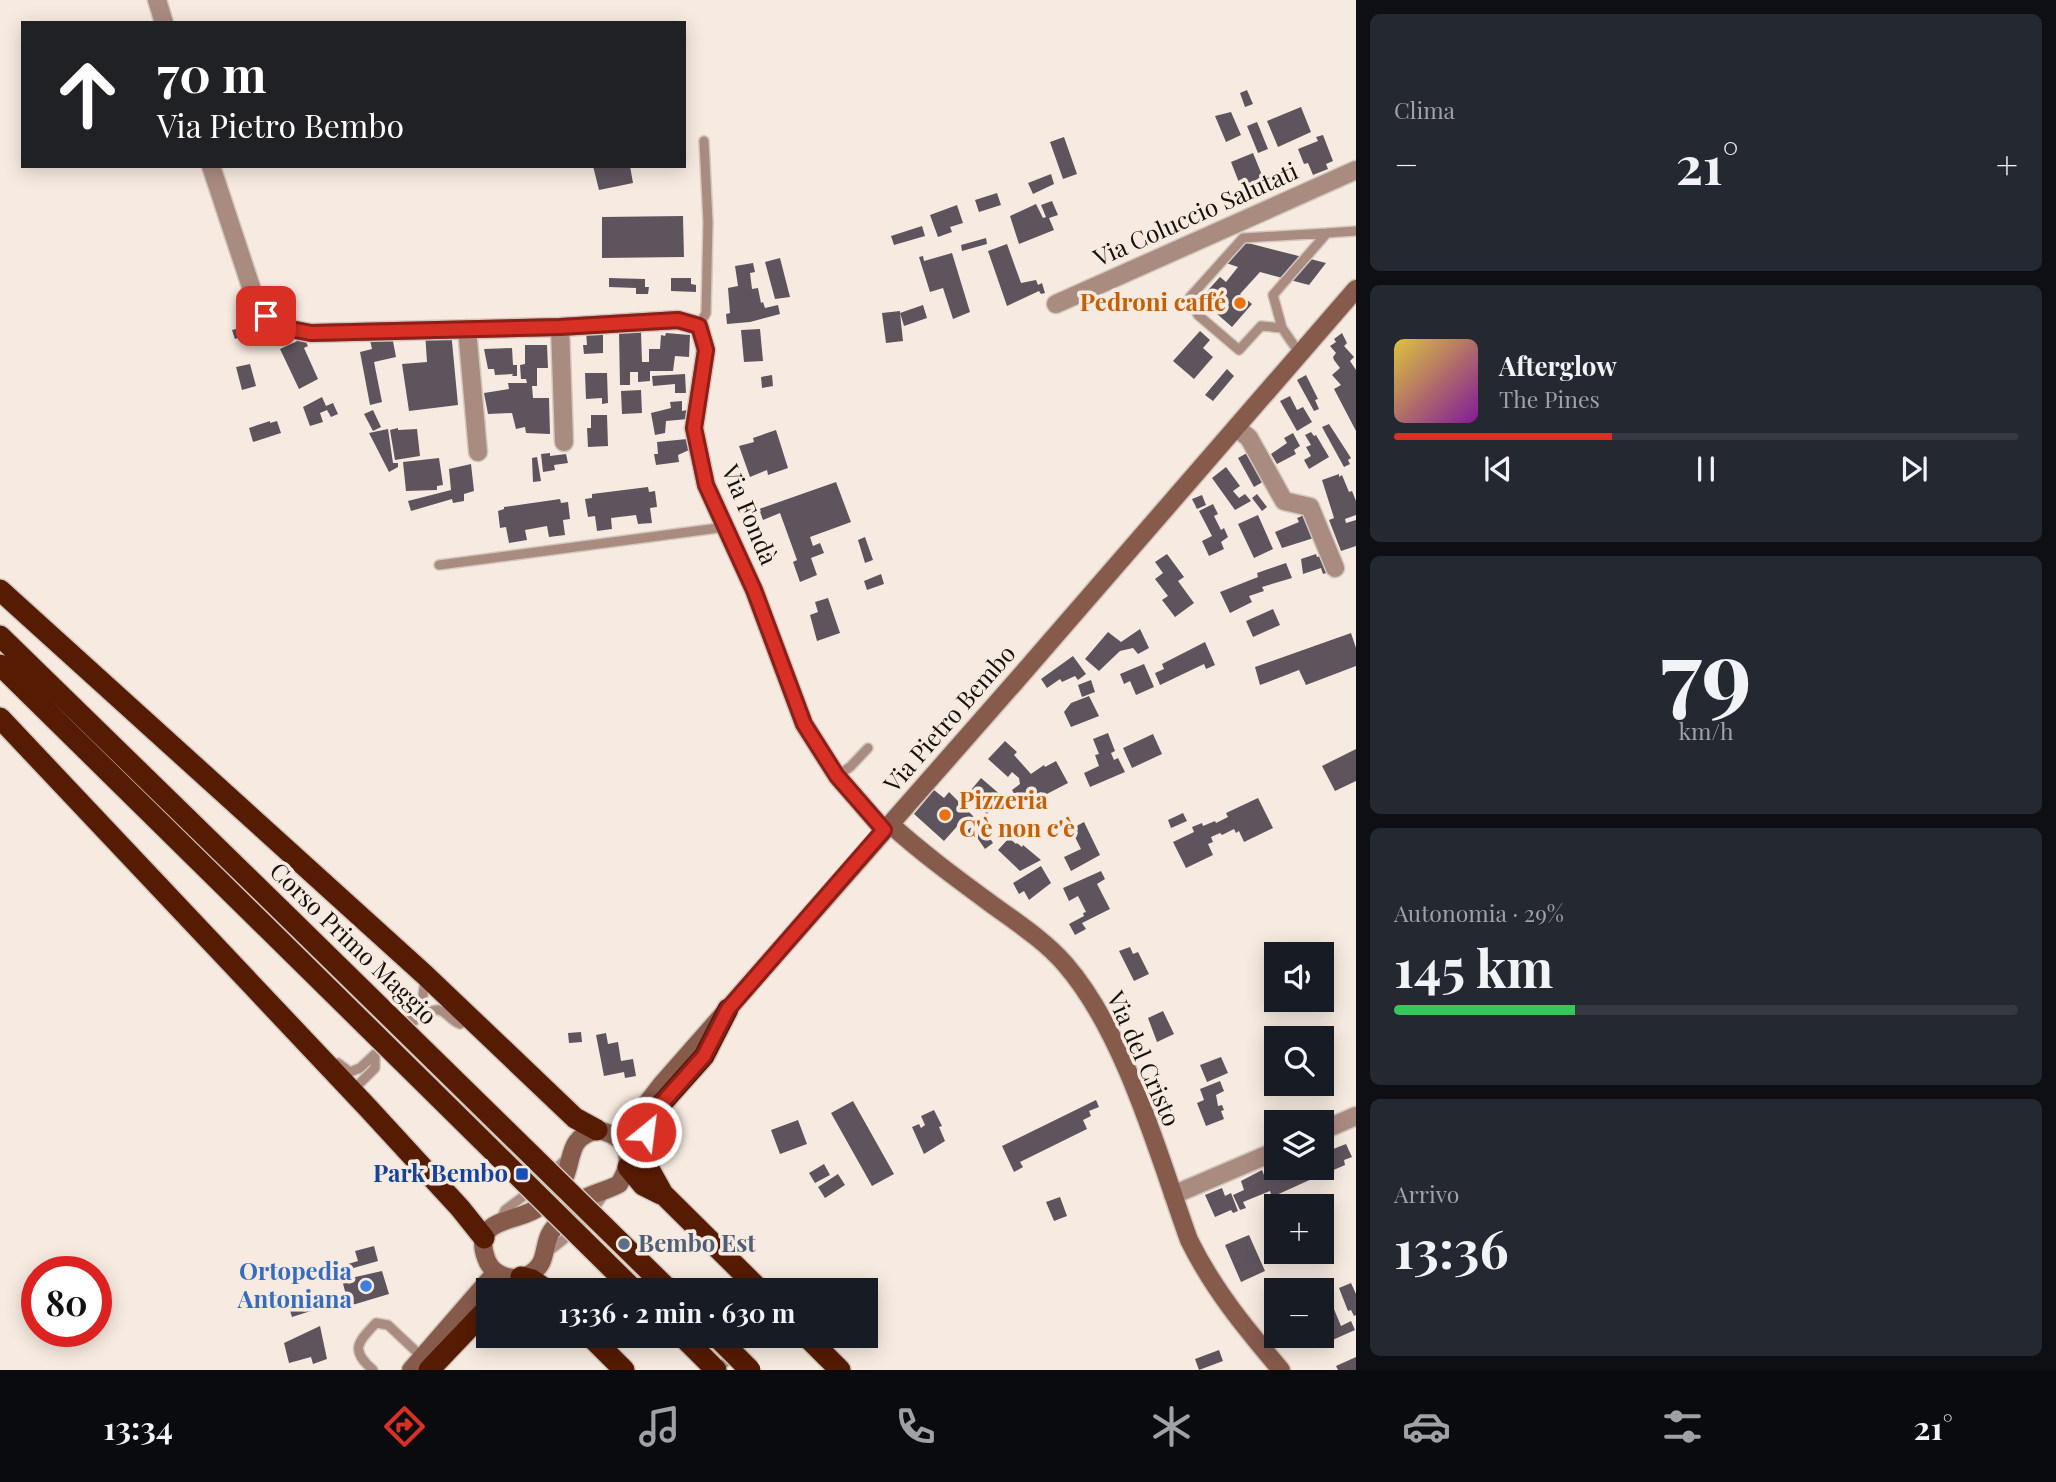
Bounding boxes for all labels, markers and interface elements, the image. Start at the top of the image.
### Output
text: 70 m [157,40,267,105]
icon: ahead [42,49,133,140]
text: Clima [1394,94,1455,125]
text: Via Pietro Bembo [157,103,404,146]
text: 21° [1676,129,1739,198]
text: − [1394,138,1419,189]
text: + [1996,138,2018,189]
street label: Via Coluccio Salutati [1087,154,1302,273]
place label: Pedroni caffé [1080,285,1226,317]
pin [236,286,296,346]
marker: Pedroni caffé [1232,295,1248,311]
icon: arrive [247,297,285,335]
text: Afterglow [1499,348,1617,383]
text: The Pines [1499,383,1600,414]
icon: previous [1479,450,1517,488]
icon: pause [1687,450,1725,488]
icon: next [1895,450,1933,488]
street label: Via Fondà [715,458,786,569]
text: 79 [1660,609,1752,730]
street label: Via Pietro Bembo [875,637,1021,799]
text: km/h [1678,715,1734,746]
place label: Pizzeria C'è non c'è [959,783,1075,843]
marker: Pizzeria C'è non c'è [937,807,953,823]
street label: Corso Primo Maggio [264,854,445,1031]
text: Autonomia · 29% [1394,897,1564,928]
text: 145 km [1394,932,1553,1001]
map controls [1264,942,1334,1348]
button: sound [1264,942,1334,1012]
street label: Via del Cristo [1100,985,1189,1131]
button: search [1264,1026,1334,1096]
position arrow [609,1095,683,1169]
button: layers [1264,1110,1334,1180]
place label: Park Bembo [373,1156,508,1188]
marker: Park Bembo [514,1166,530,1182]
text: Arrivo [1394,1178,1459,1209]
button: + [1264,1194,1334,1264]
text: 13:36 [1394,1213,1509,1282]
place label: Bembo Est [638,1226,756,1258]
marker: Bembo Est [616,1236,632,1252]
place label: Ortopedia Antoniana [236,1254,353,1314]
speed limit sign: 80 [21,1256,112,1347]
marker: Ortopedia Antoniana [358,1278,374,1294]
button: − [1264,1278,1334,1348]
text: 13:36 · 2 min · 630 m [559,1295,795,1330]
icon: directions [380,1402,429,1451]
icon: music [635,1402,684,1451]
icon: phone [891,1402,940,1451]
icon: climate [1147,1402,1196,1451]
icon: car [1402,1402,1451,1451]
icon: filters [1658,1402,1707,1451]
text: 13:34 [103,1405,173,1448]
text: 21° [1914,1405,1953,1448]

